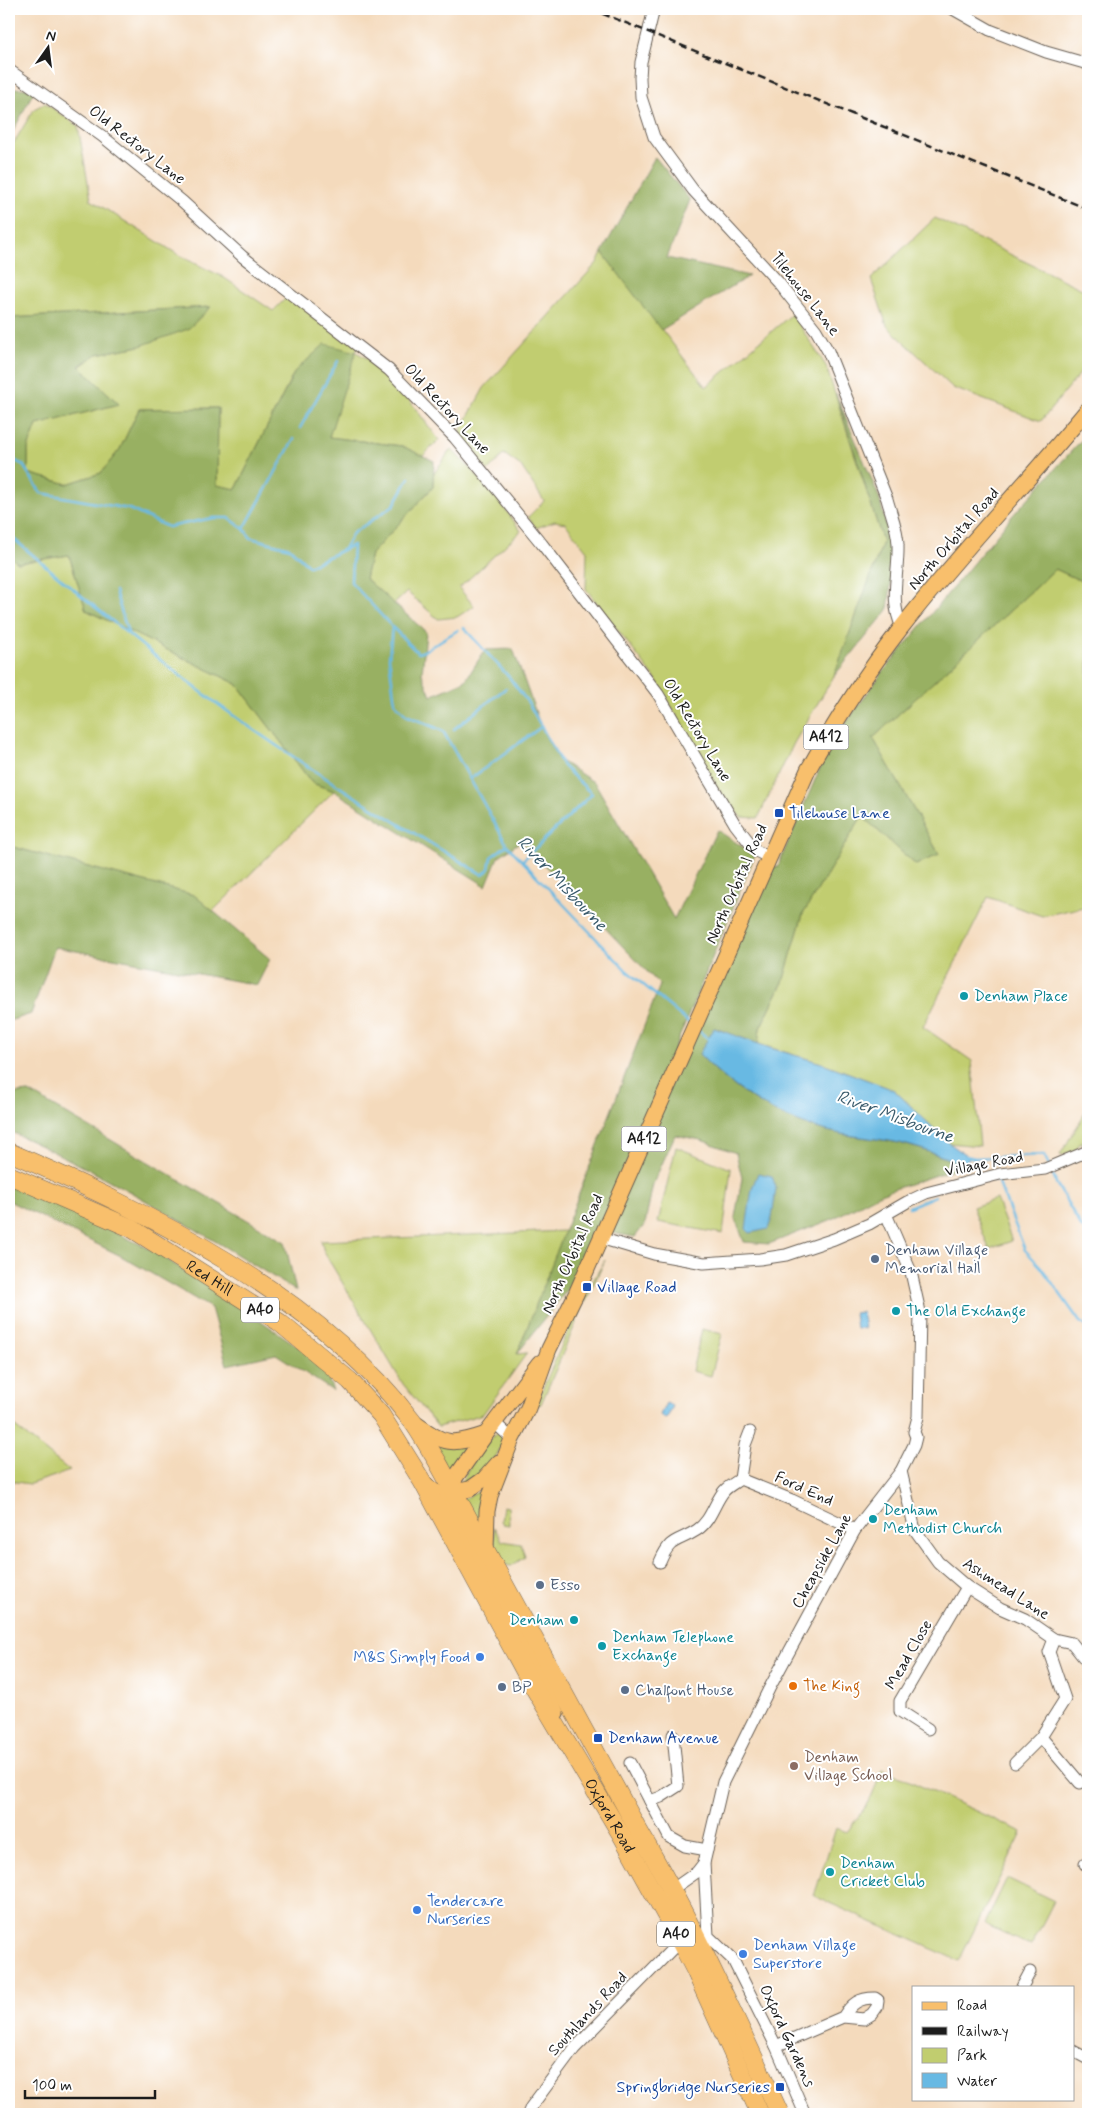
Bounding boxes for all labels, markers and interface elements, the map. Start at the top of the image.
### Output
north arrow [22,22,72,72]
text: N [44,26,58,46]
street label: Old Rectory Lane [84,101,190,189]
street label: Tilehouse Lane [766,248,844,340]
street label: Old Rectory Lane [399,359,495,459]
street label: North Orbital Road [904,483,1004,595]
street label: Old Rectory Lane [658,674,736,786]
road number: A412 [804,724,848,750]
place label: Tilehouse Lane [789,803,890,824]
marker: Tilehouse Lane [773,807,785,819]
street label: North Orbital Road [701,821,773,947]
water label: River Misbourne [511,831,613,937]
place label: Denham Place [974,986,1068,1007]
marker: Denham Place [958,990,970,1002]
water label: River Misbourne [833,1085,957,1149]
road number: A412 [622,1126,666,1152]
street label: Village Road [943,1146,1025,1182]
street label: North Orbital Road [537,1191,609,1317]
place label: Denham Village Memorial Hall [885,1240,988,1279]
marker: Denham Village Memorial Hall [869,1253,881,1265]
street label: Red Hill [182,1255,237,1301]
place label: Village Road [597,1277,677,1298]
marker: Village Road [581,1281,593,1293]
road number: A40 [241,1298,279,1322]
place label: The Old Exchange [906,1301,1026,1323]
marker: The Old Exchange [890,1305,902,1317]
street label: Ford End [771,1467,837,1511]
place label: Denham Methodist Church [883,1500,1002,1539]
street label: Cheapside Lane [787,1509,857,1612]
marker: Denham Methodist Church [867,1513,879,1525]
street label: Ashmead Lane [958,1553,1054,1625]
place label: Esso [550,1575,580,1596]
marker: Esso [534,1579,546,1591]
place label: Denham [509,1610,564,1631]
marker: Denham [568,1614,580,1626]
street label: Mead Close [881,1616,937,1694]
place label: Denham Telephone Exchange [612,1627,734,1667]
marker: Denham Telephone Exchange [596,1640,608,1652]
place label: M&S Simply Food [353,1647,470,1668]
marker: M&S Simply Food [474,1651,486,1663]
place label: The King [803,1676,860,1698]
place label: BP [512,1677,531,1698]
place label: Chalfont House [635,1680,735,1703]
marker: The King [787,1680,799,1692]
marker: BP [496,1681,508,1693]
marker: Chalfont House [619,1684,631,1696]
place label: Denham Avenue [608,1728,719,1749]
marker: Denham Avenue [592,1732,604,1744]
place label: Denham Village School [804,1747,892,1786]
marker: Denham Village School [788,1760,800,1772]
street label: Oxford Road [580,1774,640,1857]
place label: Denham Cricket Club [840,1853,925,1892]
marker: Denham Cricket Club [824,1866,836,1878]
place label: Tendercare Nurseries [427,1891,504,1930]
marker: Tendercare Nurseries [411,1904,423,1916]
road number: A40 [657,1922,695,1946]
place label: Denham Village Superstore [753,1935,856,1974]
marker: Denham Village Superstore [737,1948,749,1960]
street label: Southlands Road [544,1967,632,2061]
street label: Oxford Gardens [752,1981,820,2092]
legend [912,1986,1074,2100]
text: Road [957,1996,987,2016]
text: Railway [957,2022,1009,2042]
text: Park [957,2046,987,2066]
scale bar [25,2068,155,2100]
text: Water [957,2072,997,2092]
text: 100 m [32,2076,72,2096]
place label: Springbridge Nurseries [616,2077,770,2099]
marker: Springbridge Nurseries [774,2081,786,2093]

